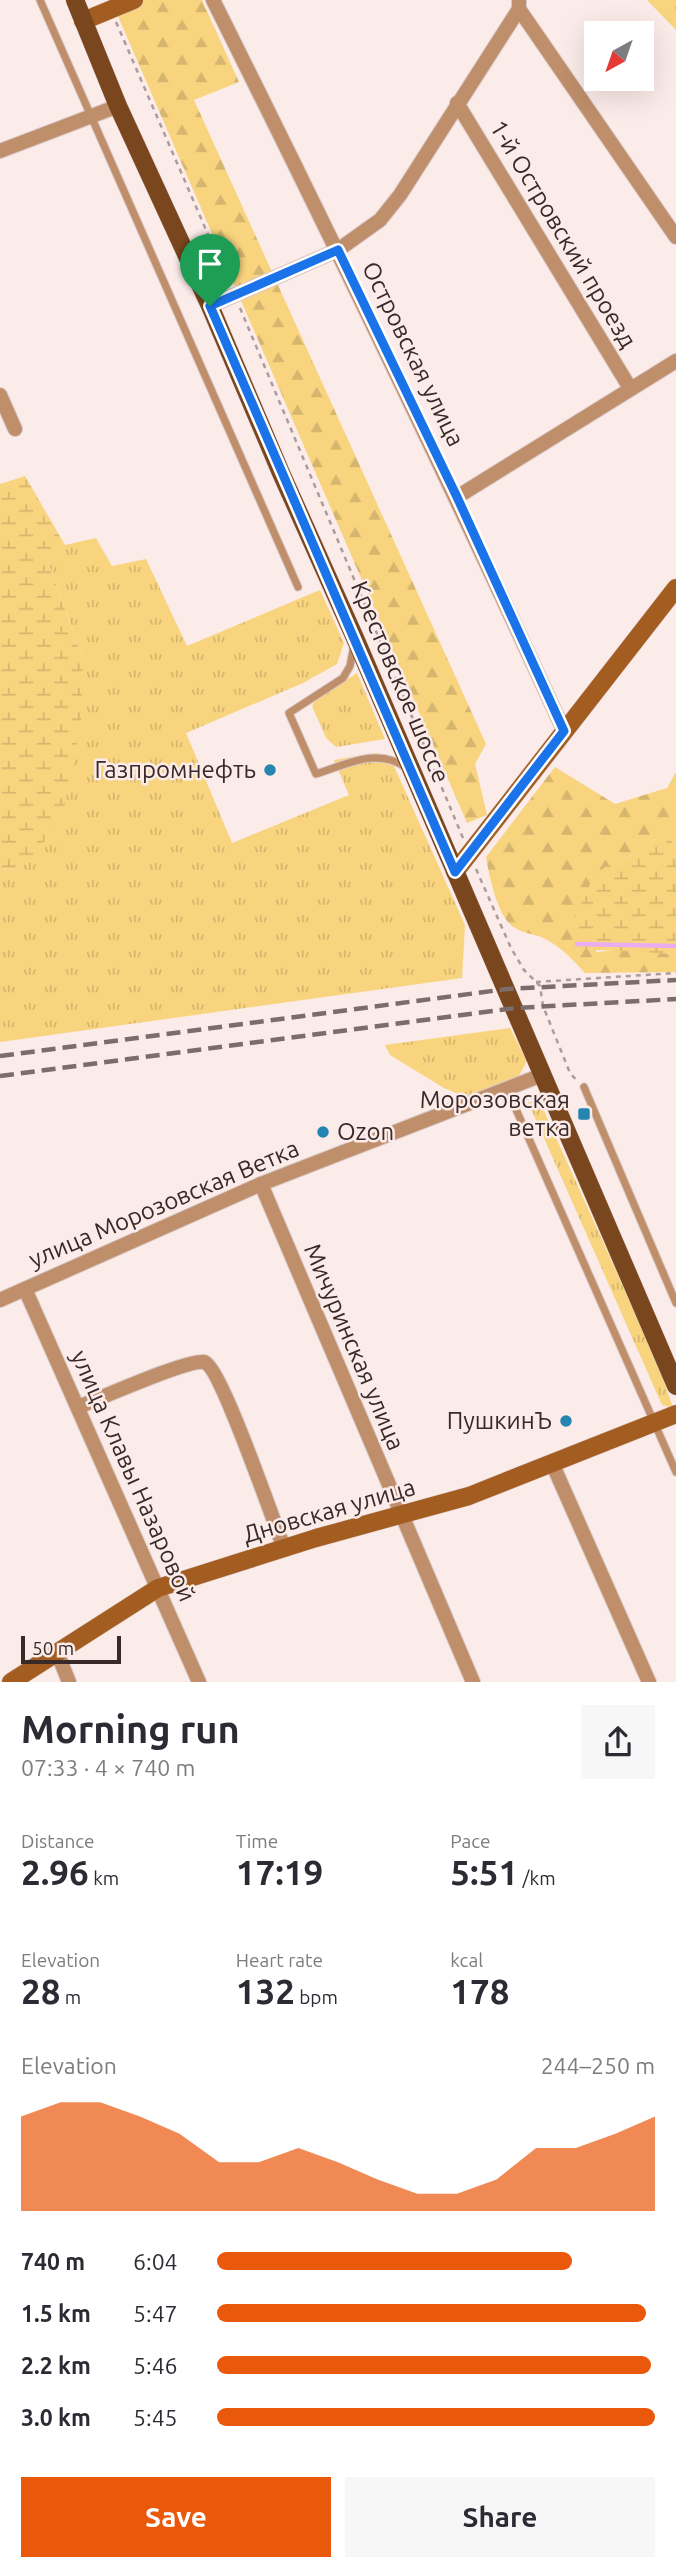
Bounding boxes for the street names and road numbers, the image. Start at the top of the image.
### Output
street label: 1-й Островский проезд [485,115,642,352]
street label: Островская улица [357,257,470,450]
street label: Крестовское шоссе [346,577,455,787]
street label: улица Морозовская Ветка [25,1134,303,1273]
street label: Мичуринская улица [299,1240,410,1454]
street label: улица Клавы Назаровой [66,1346,201,1605]
street label: Дновская улица [240,1473,418,1548]

